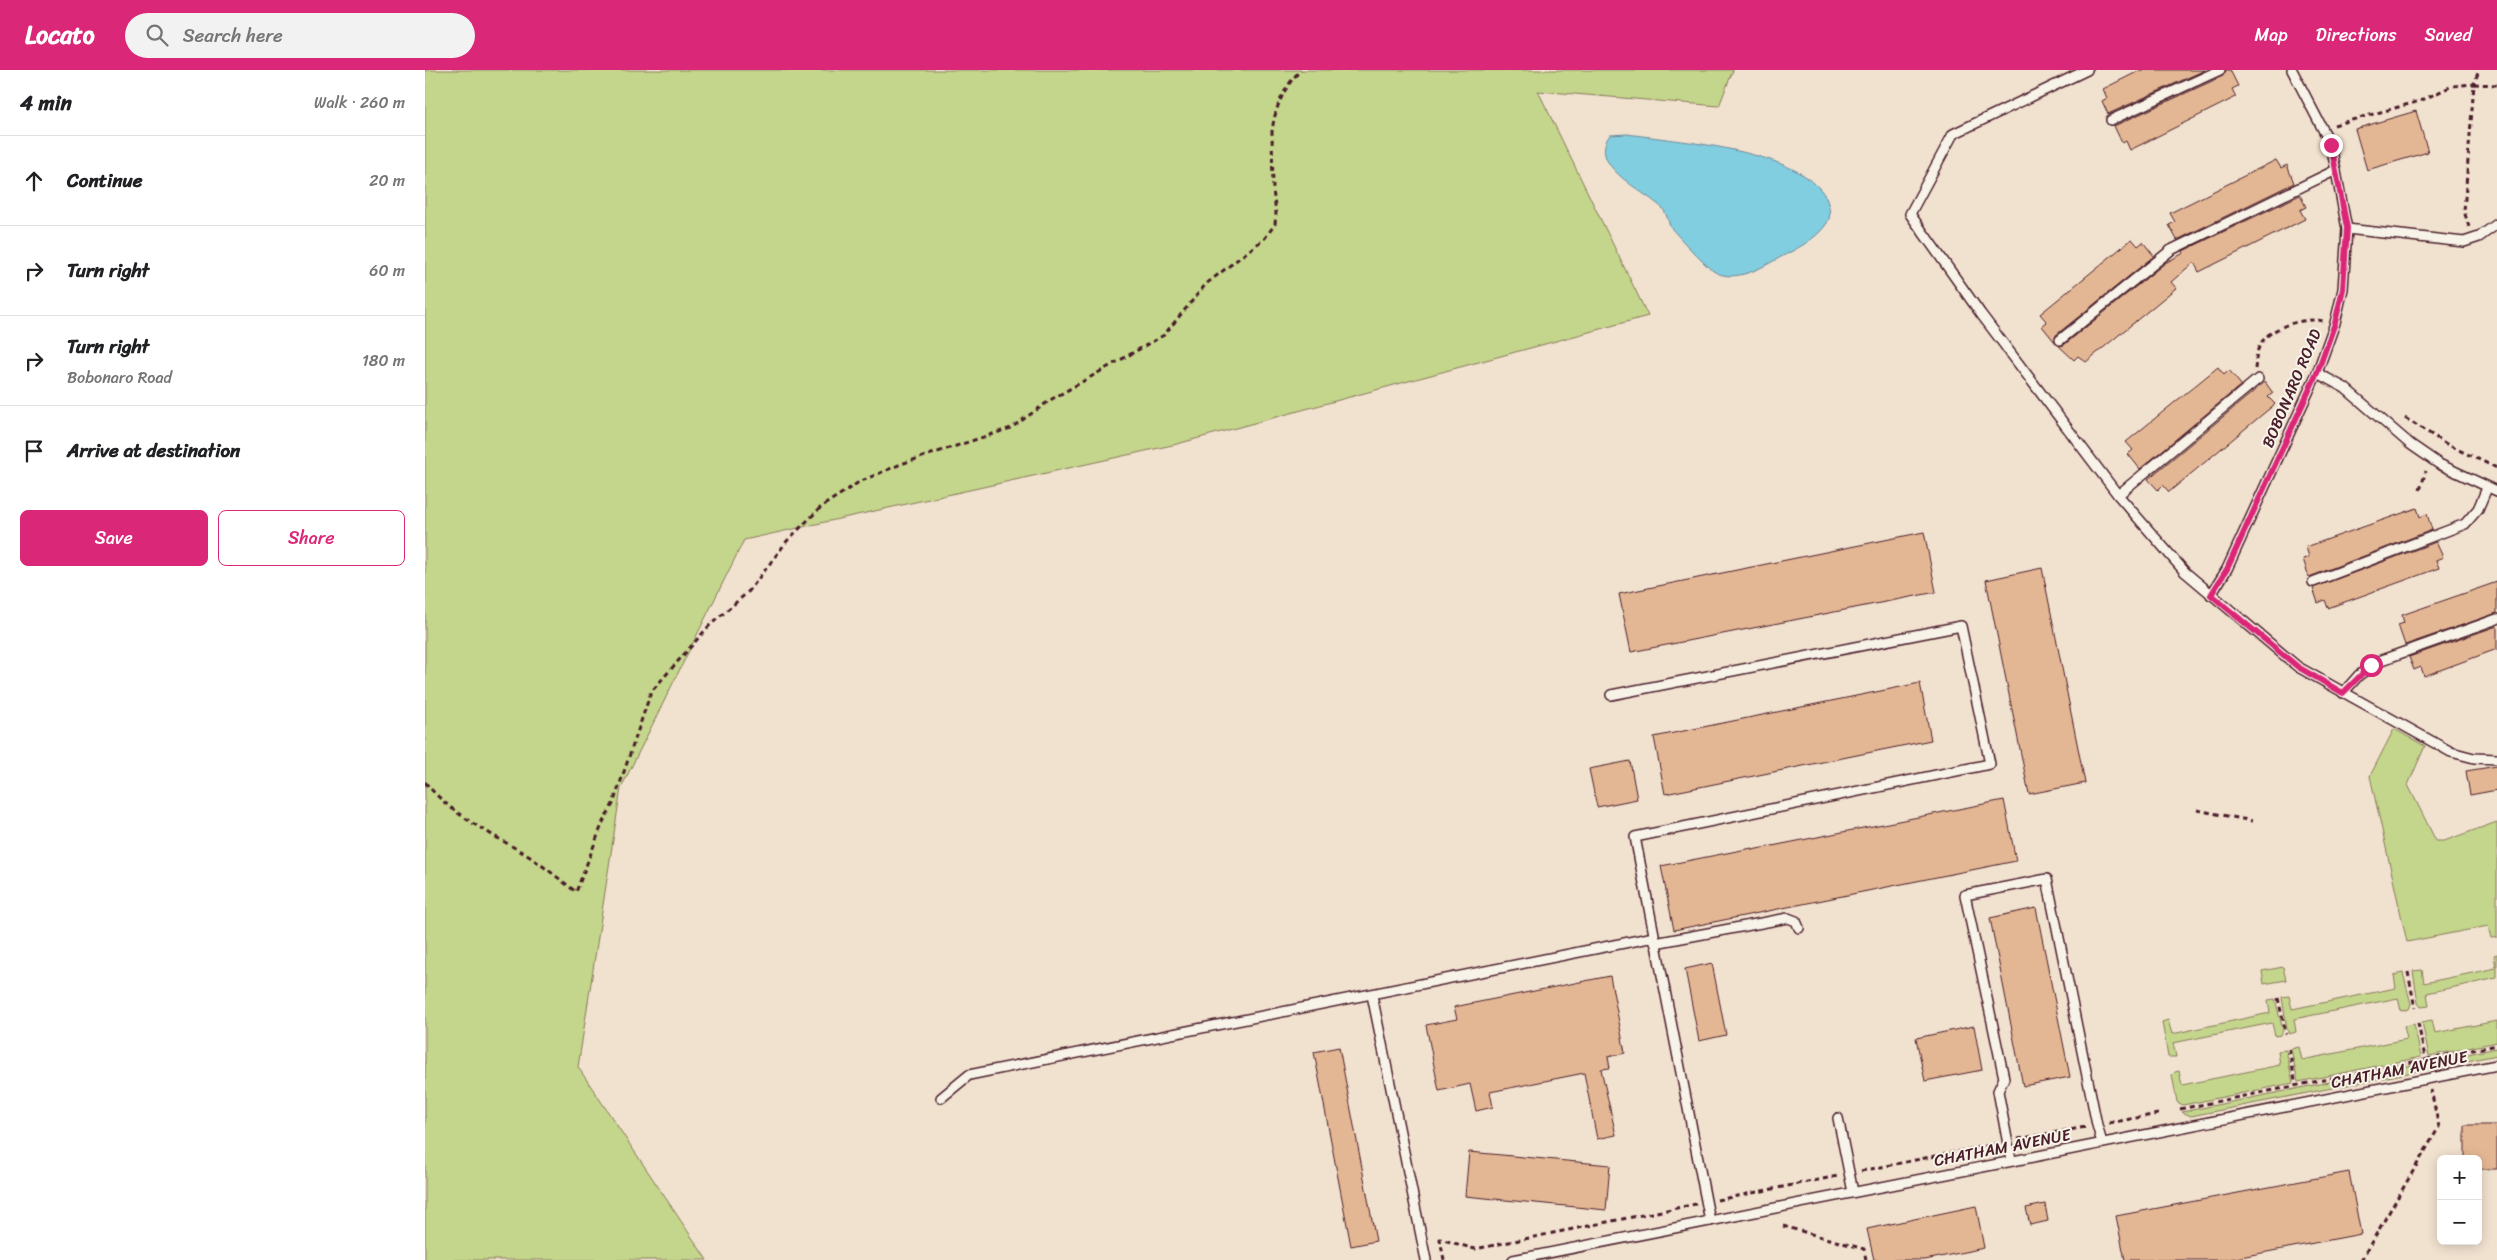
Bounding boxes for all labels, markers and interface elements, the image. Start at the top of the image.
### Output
search box [125,13,475,58]
text: Locato [25,14,95,56]
text: Search here [183,19,283,52]
text: Map [2255,19,2288,51]
text: Directions [2316,19,2397,51]
text: Saved [2425,19,2472,51]
icon: search [143,21,171,49]
text: 4 min [20,84,72,122]
text: Walk · 260 m [314,88,405,117]
route end [2320,134,2343,157]
text: Continue [67,164,143,197]
text: 20 m [369,166,405,195]
icon: ahead [20,167,48,195]
text: Turn right [67,254,149,287]
text: 60 m [369,256,405,285]
icon: right [20,257,48,285]
street label: BOBONARO ROAD [2253,324,2330,452]
text: Turn right [67,330,149,363]
text: 180 m [362,346,405,375]
icon: right [20,347,48,375]
text: Bobonaro Road [67,363,172,392]
text: Arrive at destination [67,434,240,467]
icon: arrive [20,437,48,465]
button: Save [20,510,208,566]
button: Share [218,510,405,566]
route start [2360,654,2383,677]
street label: CHATHAM AVENUE [2328,1042,2471,1097]
street label: CHATHAM AVENUE [1931,1120,2074,1175]
map controls [2437,1155,2482,1245]
button: + [2437,1155,2482,1200]
button: − [2437,1200,2482,1245]

